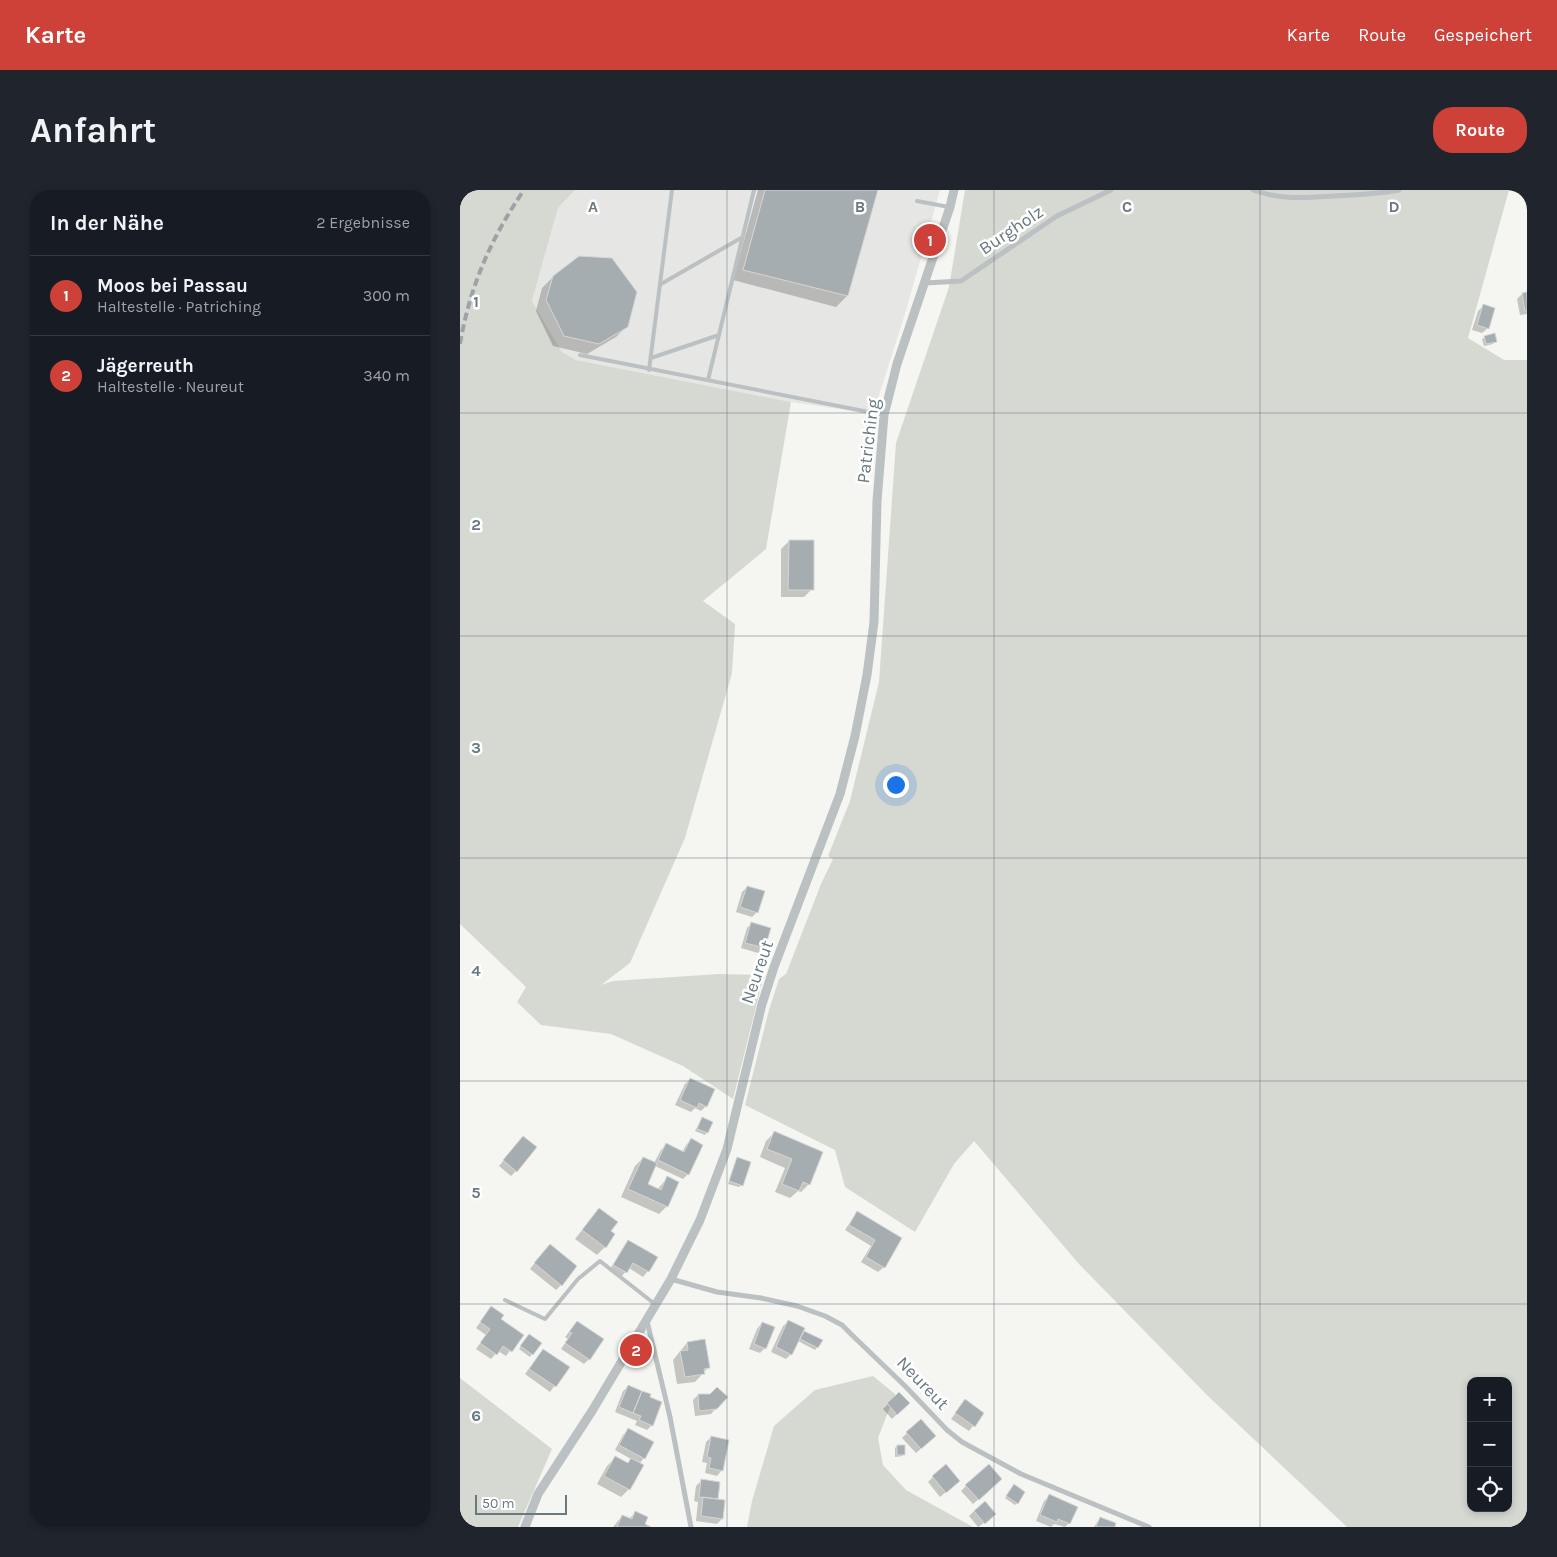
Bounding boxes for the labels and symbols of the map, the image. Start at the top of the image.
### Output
text: A [588,197,598,216]
text: B [855,197,865,216]
text: C [1122,197,1132,216]
text: D [1389,197,1400,216]
street label: Burgholz [975,201,1047,259]
pin: 1 [914,221,946,259]
text: 1 [473,292,479,311]
street label: Patriching [852,397,884,485]
text: 2 [471,515,481,534]
text: 3 [471,738,481,757]
your location [883,772,909,798]
street label: Neureut [736,937,778,1007]
text: 4 [471,961,481,980]
text: 5 [471,1183,481,1202]
pin: 2 [620,1331,652,1369]
street label: Neureut [892,1352,954,1414]
text: 6 [471,1406,481,1425]
scale bar [475,1492,568,1515]

